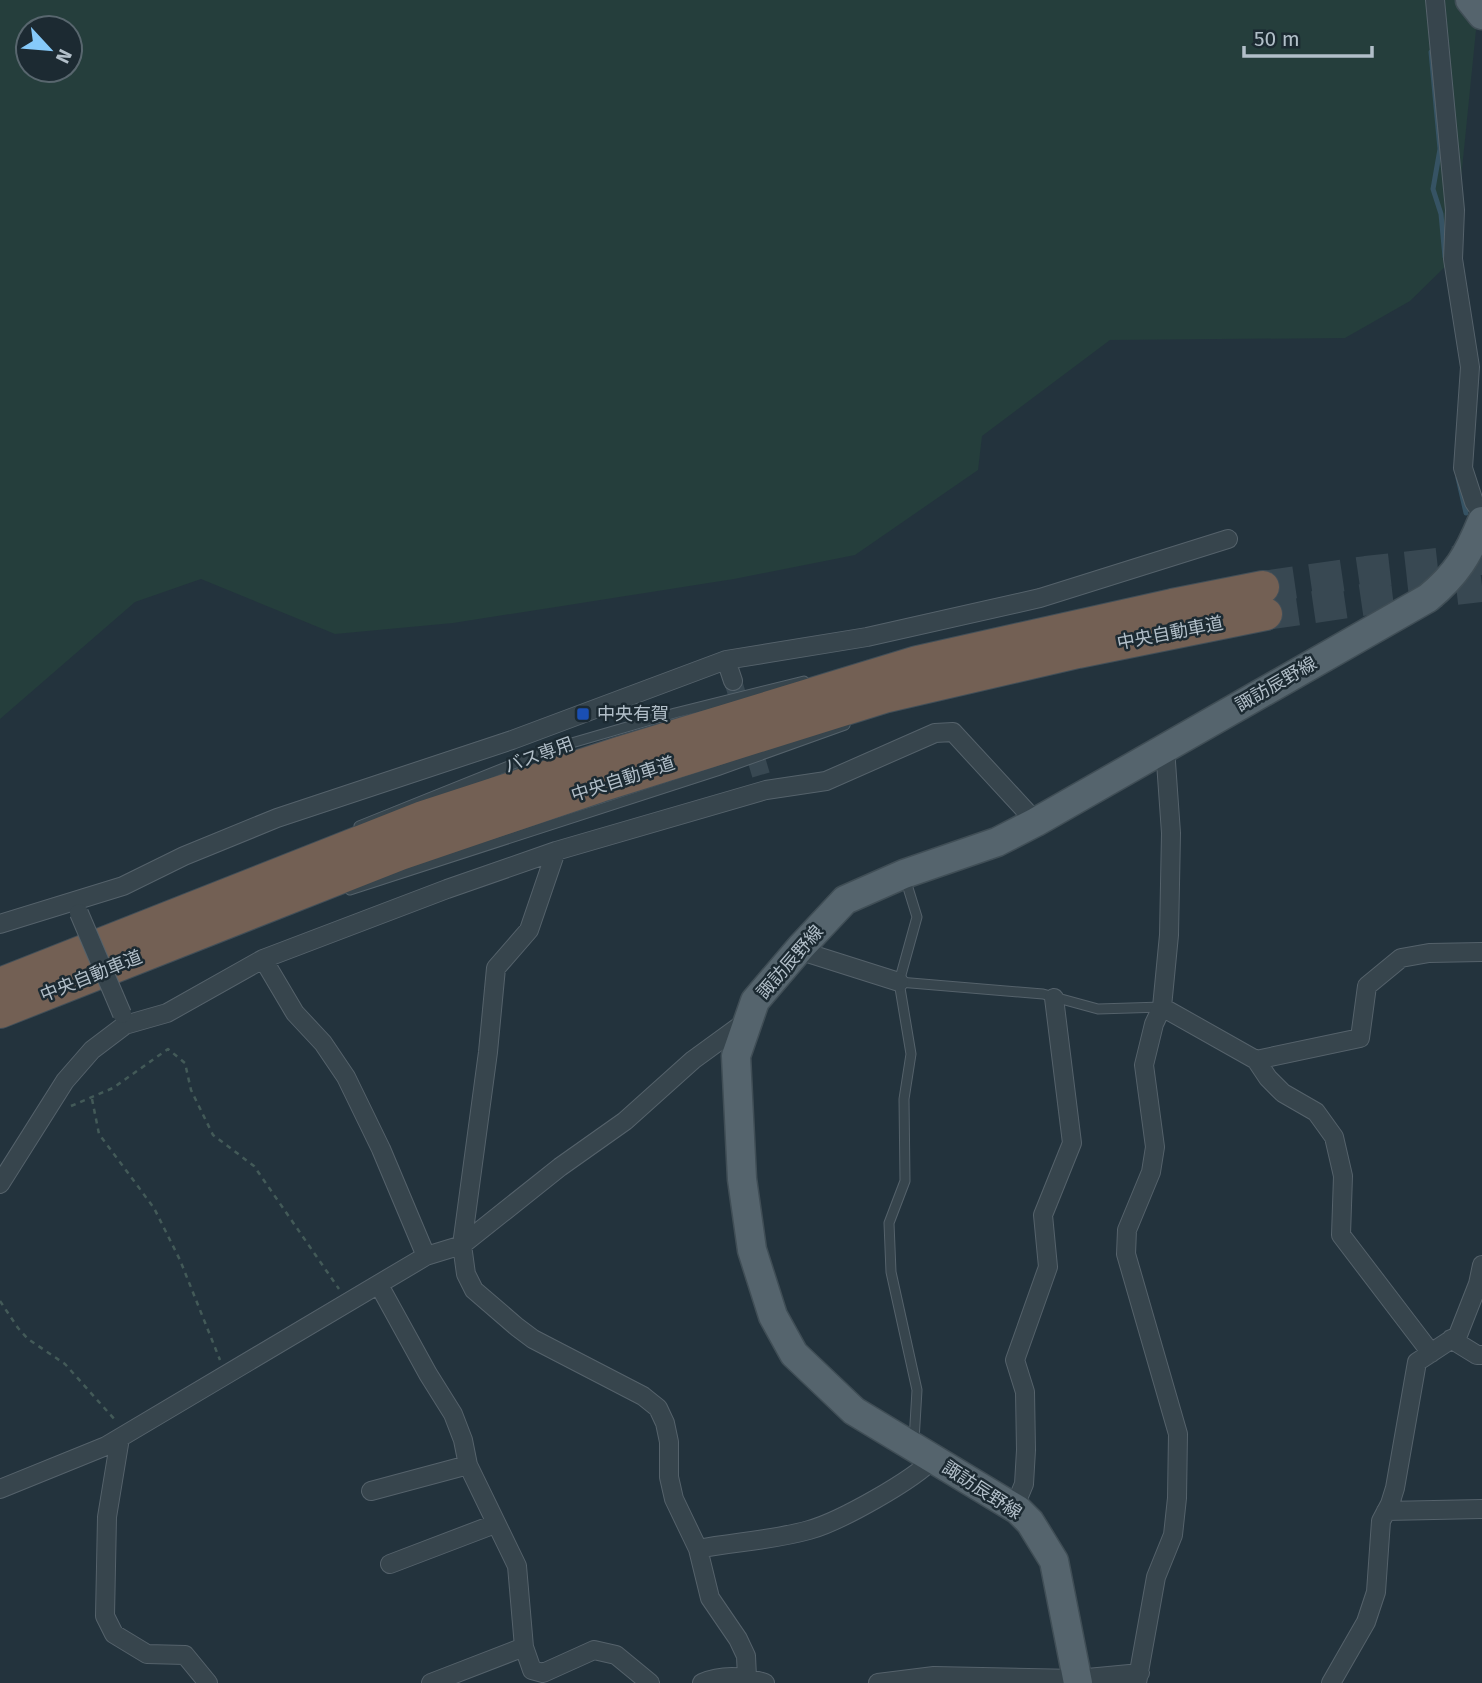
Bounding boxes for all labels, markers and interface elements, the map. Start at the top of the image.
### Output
north arrow [14,14,84,84]
scale bar [1244,14,1372,58]
text: 50 m [1254,26,1300,52]
text: N [51,46,77,67]
street label: 中央自動車道 [1115,612,1225,654]
street label: 諏訪辰野線 [1232,652,1320,716]
place label: 中央有賀 [597,703,669,725]
marker: 中央有賀 [575,706,591,722]
street label: バス専用 [501,732,577,778]
street label: 中央自動車道 [568,752,678,806]
street label: 諏訪辰野線 [752,921,828,1003]
street label: 中央自動車道 [37,946,145,1006]
street label: 諏訪辰野線 [938,1456,1026,1524]

